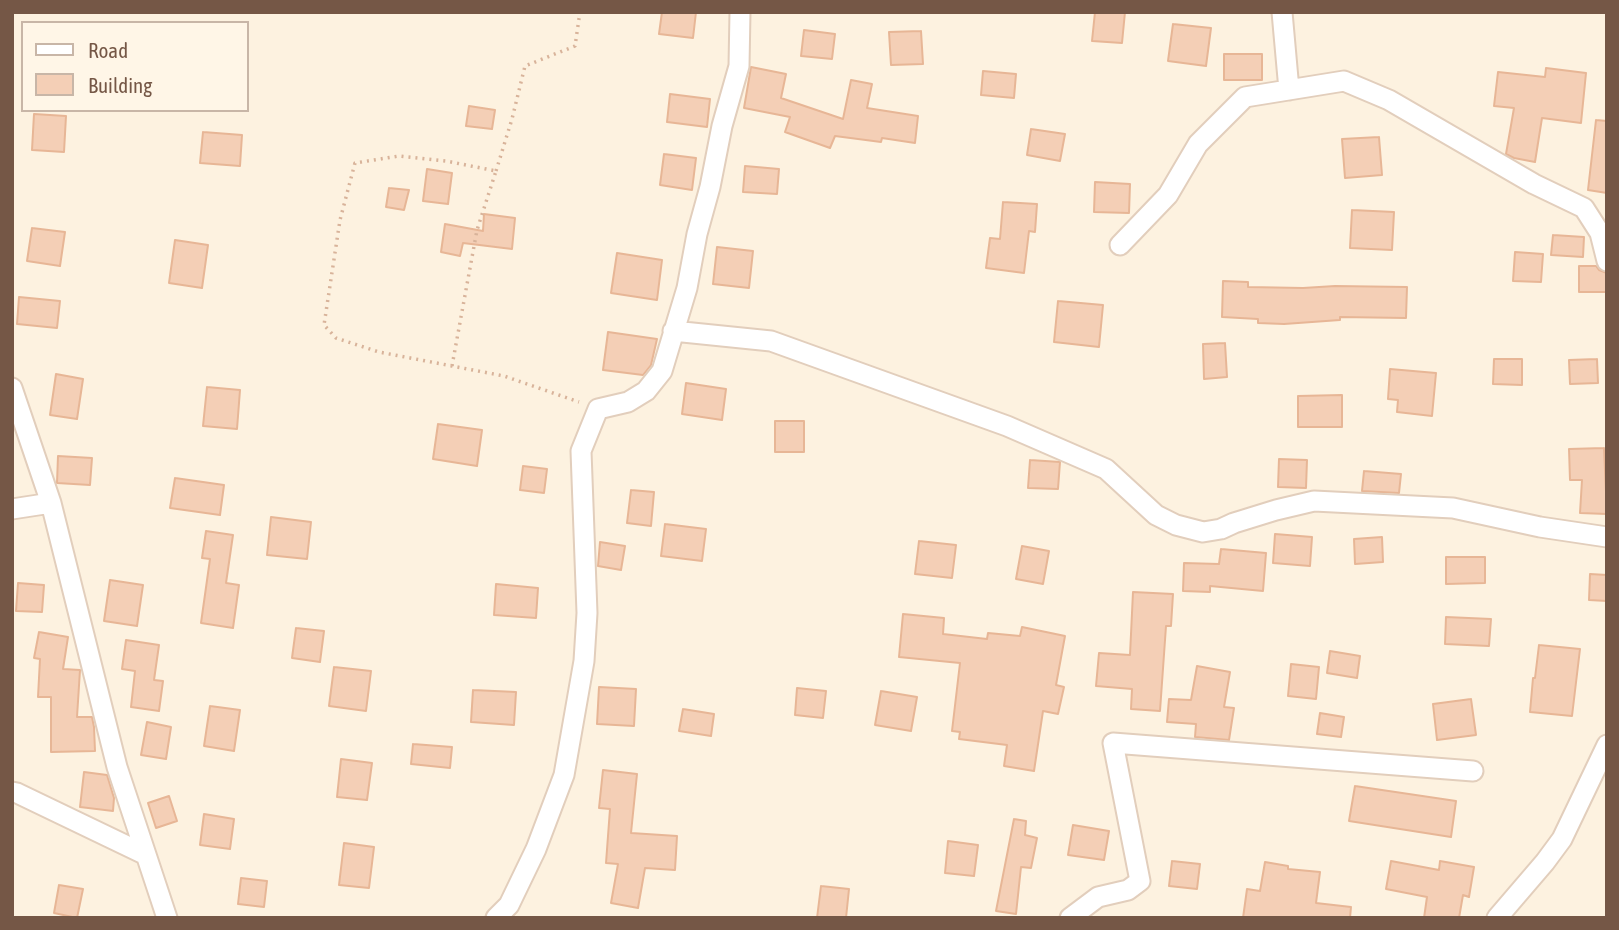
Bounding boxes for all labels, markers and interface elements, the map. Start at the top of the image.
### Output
legend [21,21,248,112]
text: Road [88,38,128,62]
text: Building [88,73,152,97]

